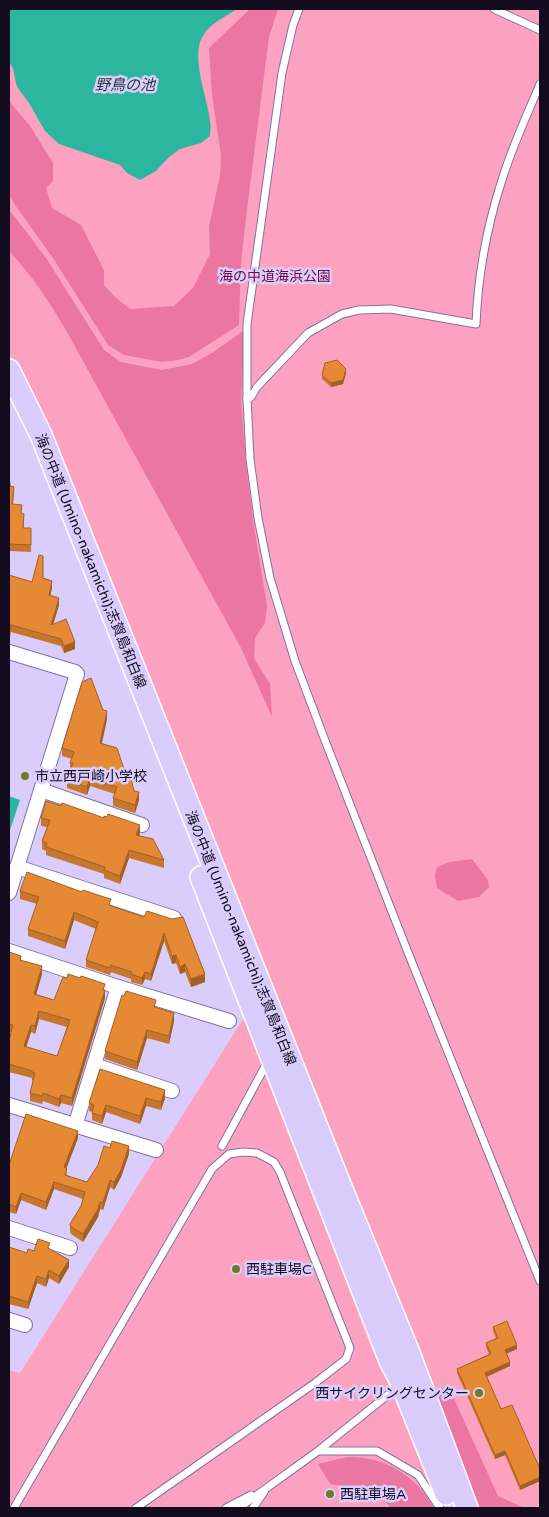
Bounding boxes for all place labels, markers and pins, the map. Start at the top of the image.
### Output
place label: 市立西戸崎小学校 [35,768,147,785]
marker: 市立西戸崎小学校 [19,770,31,782]
place label: 西駐車場C [246,1261,312,1278]
marker: 西駐車場C [230,1263,242,1275]
place label: 西サイクリングセンター [315,1385,469,1402]
marker: 西サイクリングセンター [473,1387,485,1399]
place label: 西駐車場A [340,1486,406,1503]
marker: 西駐車場A [324,1488,336,1500]

